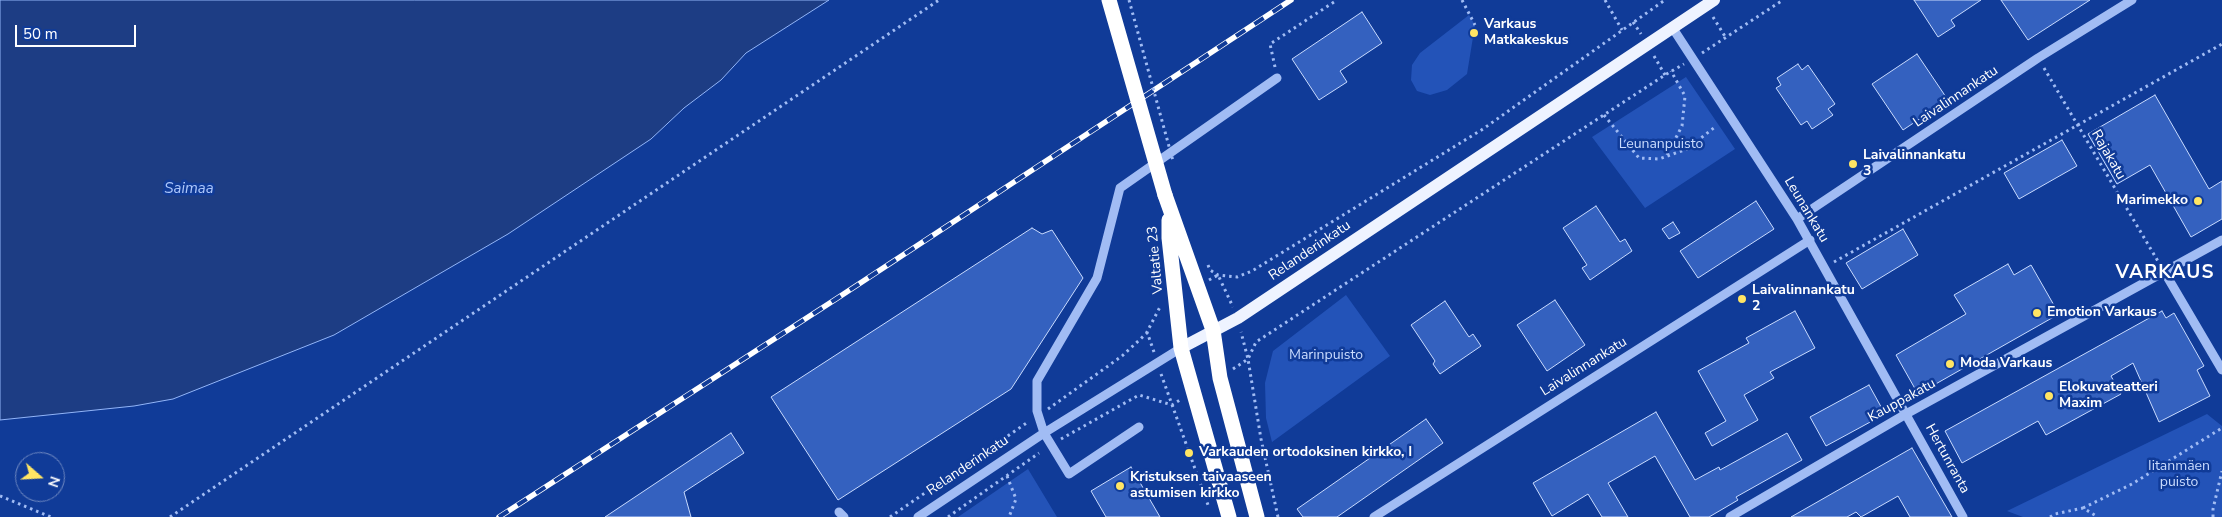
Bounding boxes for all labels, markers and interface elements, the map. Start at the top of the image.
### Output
scale bar [18,15,139,47]
place label: Varkaus Matkakeskus [1484,17,1569,49]
text: 50 m [23,24,58,44]
marker: Varkaus Matkakeskus [1468,27,1480,39]
street label: Laivalinnankatu [1910,62,2002,132]
street label: Rajakatu [2087,127,2129,183]
park label: Leunanpuisto [1619,137,1703,153]
place label: Laivalinnankatu 3 [1863,148,1966,180]
marker: Laivalinnankatu 3 [1847,158,1859,170]
street label: Leunankatu [1780,174,1832,246]
water label: Saimaa [164,180,214,198]
place label: Marimekko [2116,193,2188,209]
marker: Marimekko [2192,195,2204,207]
street label: Relanderinkatu [1266,217,1354,285]
street label: Valtatie 23 [1145,225,1167,295]
district label: VARKAUS [2115,262,2215,284]
place label: Laivalinnankatu 2 [1752,283,1855,316]
marker: Laivalinnankatu 2 [1736,293,1748,305]
place label: Emotion Varkaus [2047,305,2157,321]
marker: Emotion Varkaus [2031,307,2043,319]
street label: Laivalinnankatu [1538,334,1630,400]
park label: Marinpuisto [1289,348,1363,364]
place label: Moda Varkaus [1960,356,2052,372]
marker: Moda Varkaus [1944,358,1956,370]
street label: Kauppakatu [1865,376,1939,426]
place label: Elokuvateatteri Maxim [2059,380,2158,412]
marker: Elokuvateatteri Maxim [2043,390,2055,402]
street label: Hertunranta [1921,421,1973,497]
street label: Relanderinkatu [924,432,1012,500]
place label: Varkauden ortodoksinen kirkko, I [1199,445,1412,461]
marker: Varkauden ortodoksinen kirkko, I [1183,447,1195,459]
north arrow [15,452,65,502]
park label: Iitanmäen puisto [2148,459,2210,492]
place label: Kristuksen taivaaseen astumisen kirkko [1130,470,1272,502]
text: N [43,474,64,490]
marker: Kristuksen taivaaseen astumisen kirkko [1114,480,1126,492]

